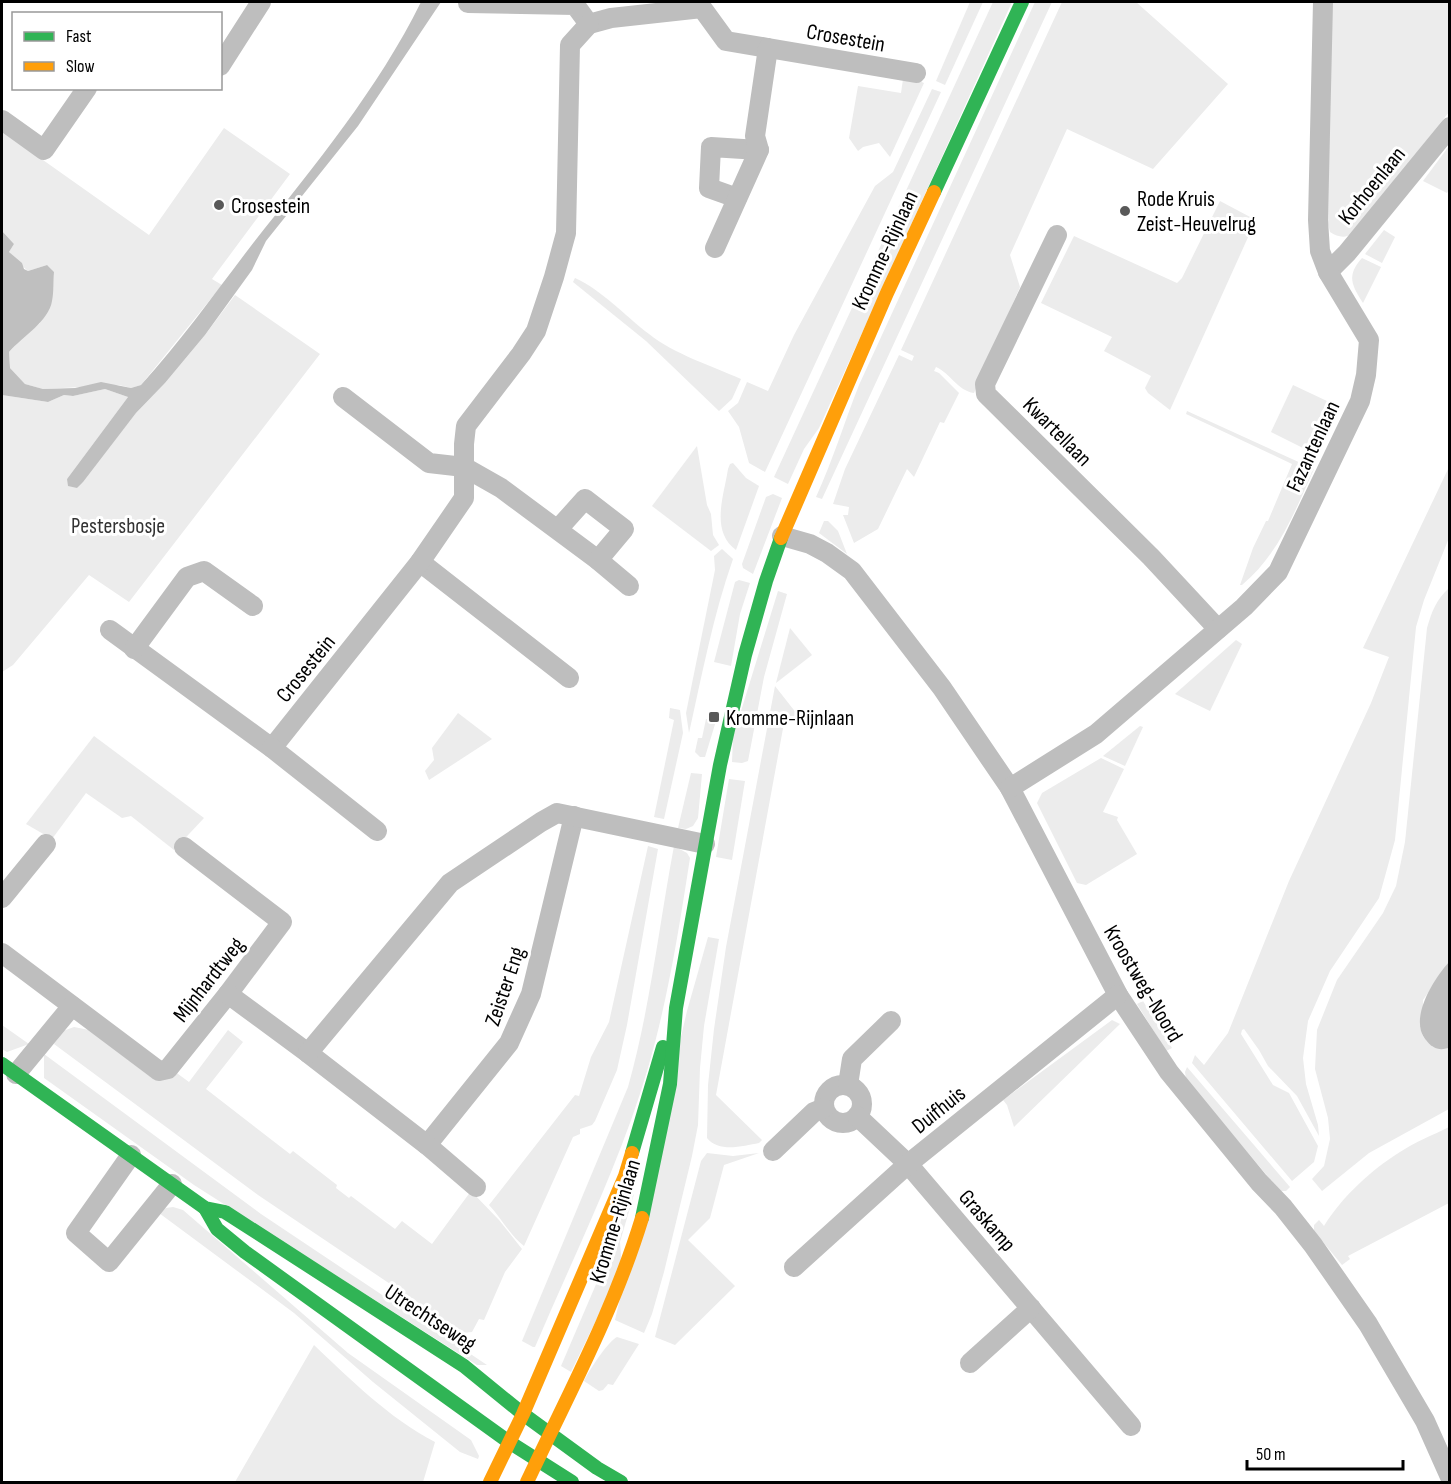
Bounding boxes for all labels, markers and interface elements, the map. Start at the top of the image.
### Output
legend [12,12,222,90]
street label: Crosestein [804,18,887,59]
text: Fast [66,26,92,47]
text: Slow [66,56,95,77]
street label: Korhoenlaan [1333,142,1412,230]
place label: Rode Kruis Zeist-Heuvelrug [1137,186,1256,238]
street label: Kromme-Rijnlaan [846,187,925,314]
place label: Crosestein [231,193,310,220]
marker: Crosestein [212,198,226,212]
marker: Rode Kruis Zeist-Heuvelrug [1118,204,1132,218]
street label: Kwartellaan [1017,392,1097,472]
street label: Fazantenlaan [1281,397,1346,497]
park label: Pestersbosje [71,513,165,540]
street label: Crosestein [271,630,342,708]
place label: Kromme-Rijnlaan [726,705,854,732]
marker: Kromme-Rijnlaan [707,710,721,724]
street label: Kroostweg-Noord [1097,920,1188,1047]
street label: Mijnhardtweg [168,932,251,1028]
street label: Zeister Eng [479,943,532,1030]
street label: Duifhuis [907,1080,971,1140]
street label: Kromme-Rijnlaan [584,1156,647,1287]
street label: Graskamp [953,1184,1021,1258]
street label: Utrechtseweg [379,1279,481,1358]
scale bar [1247,1433,1403,1471]
text: 50 m [1256,1444,1286,1465]

